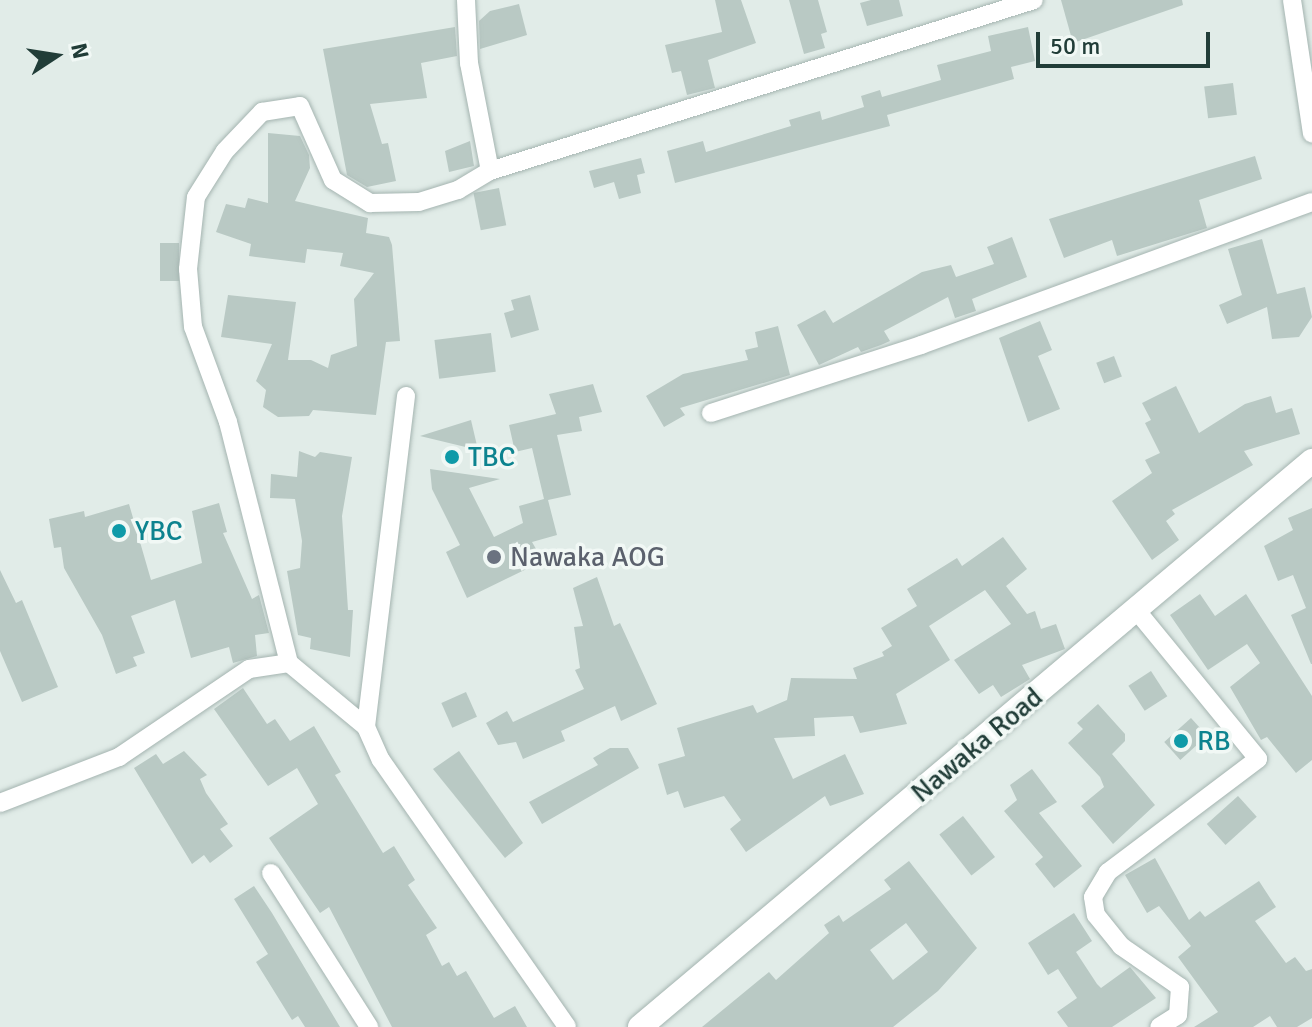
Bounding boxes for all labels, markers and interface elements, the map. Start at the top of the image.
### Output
north arrow [16,16,96,96]
scale bar [1040,16,1214,66]
text: 50 m [1050,31,1100,61]
text: N [65,41,95,61]
place label: TBC [468,440,515,474]
marker: TBC [443,448,461,466]
place label: YBC [135,514,183,548]
marker: YBC [110,522,128,540]
place label: Nawaka AOG [510,540,665,574]
marker: Nawaka AOG [485,548,503,566]
street label: Nawaka Road [904,680,1050,810]
place label: RB [1197,724,1231,758]
marker: RB [1172,732,1190,750]

